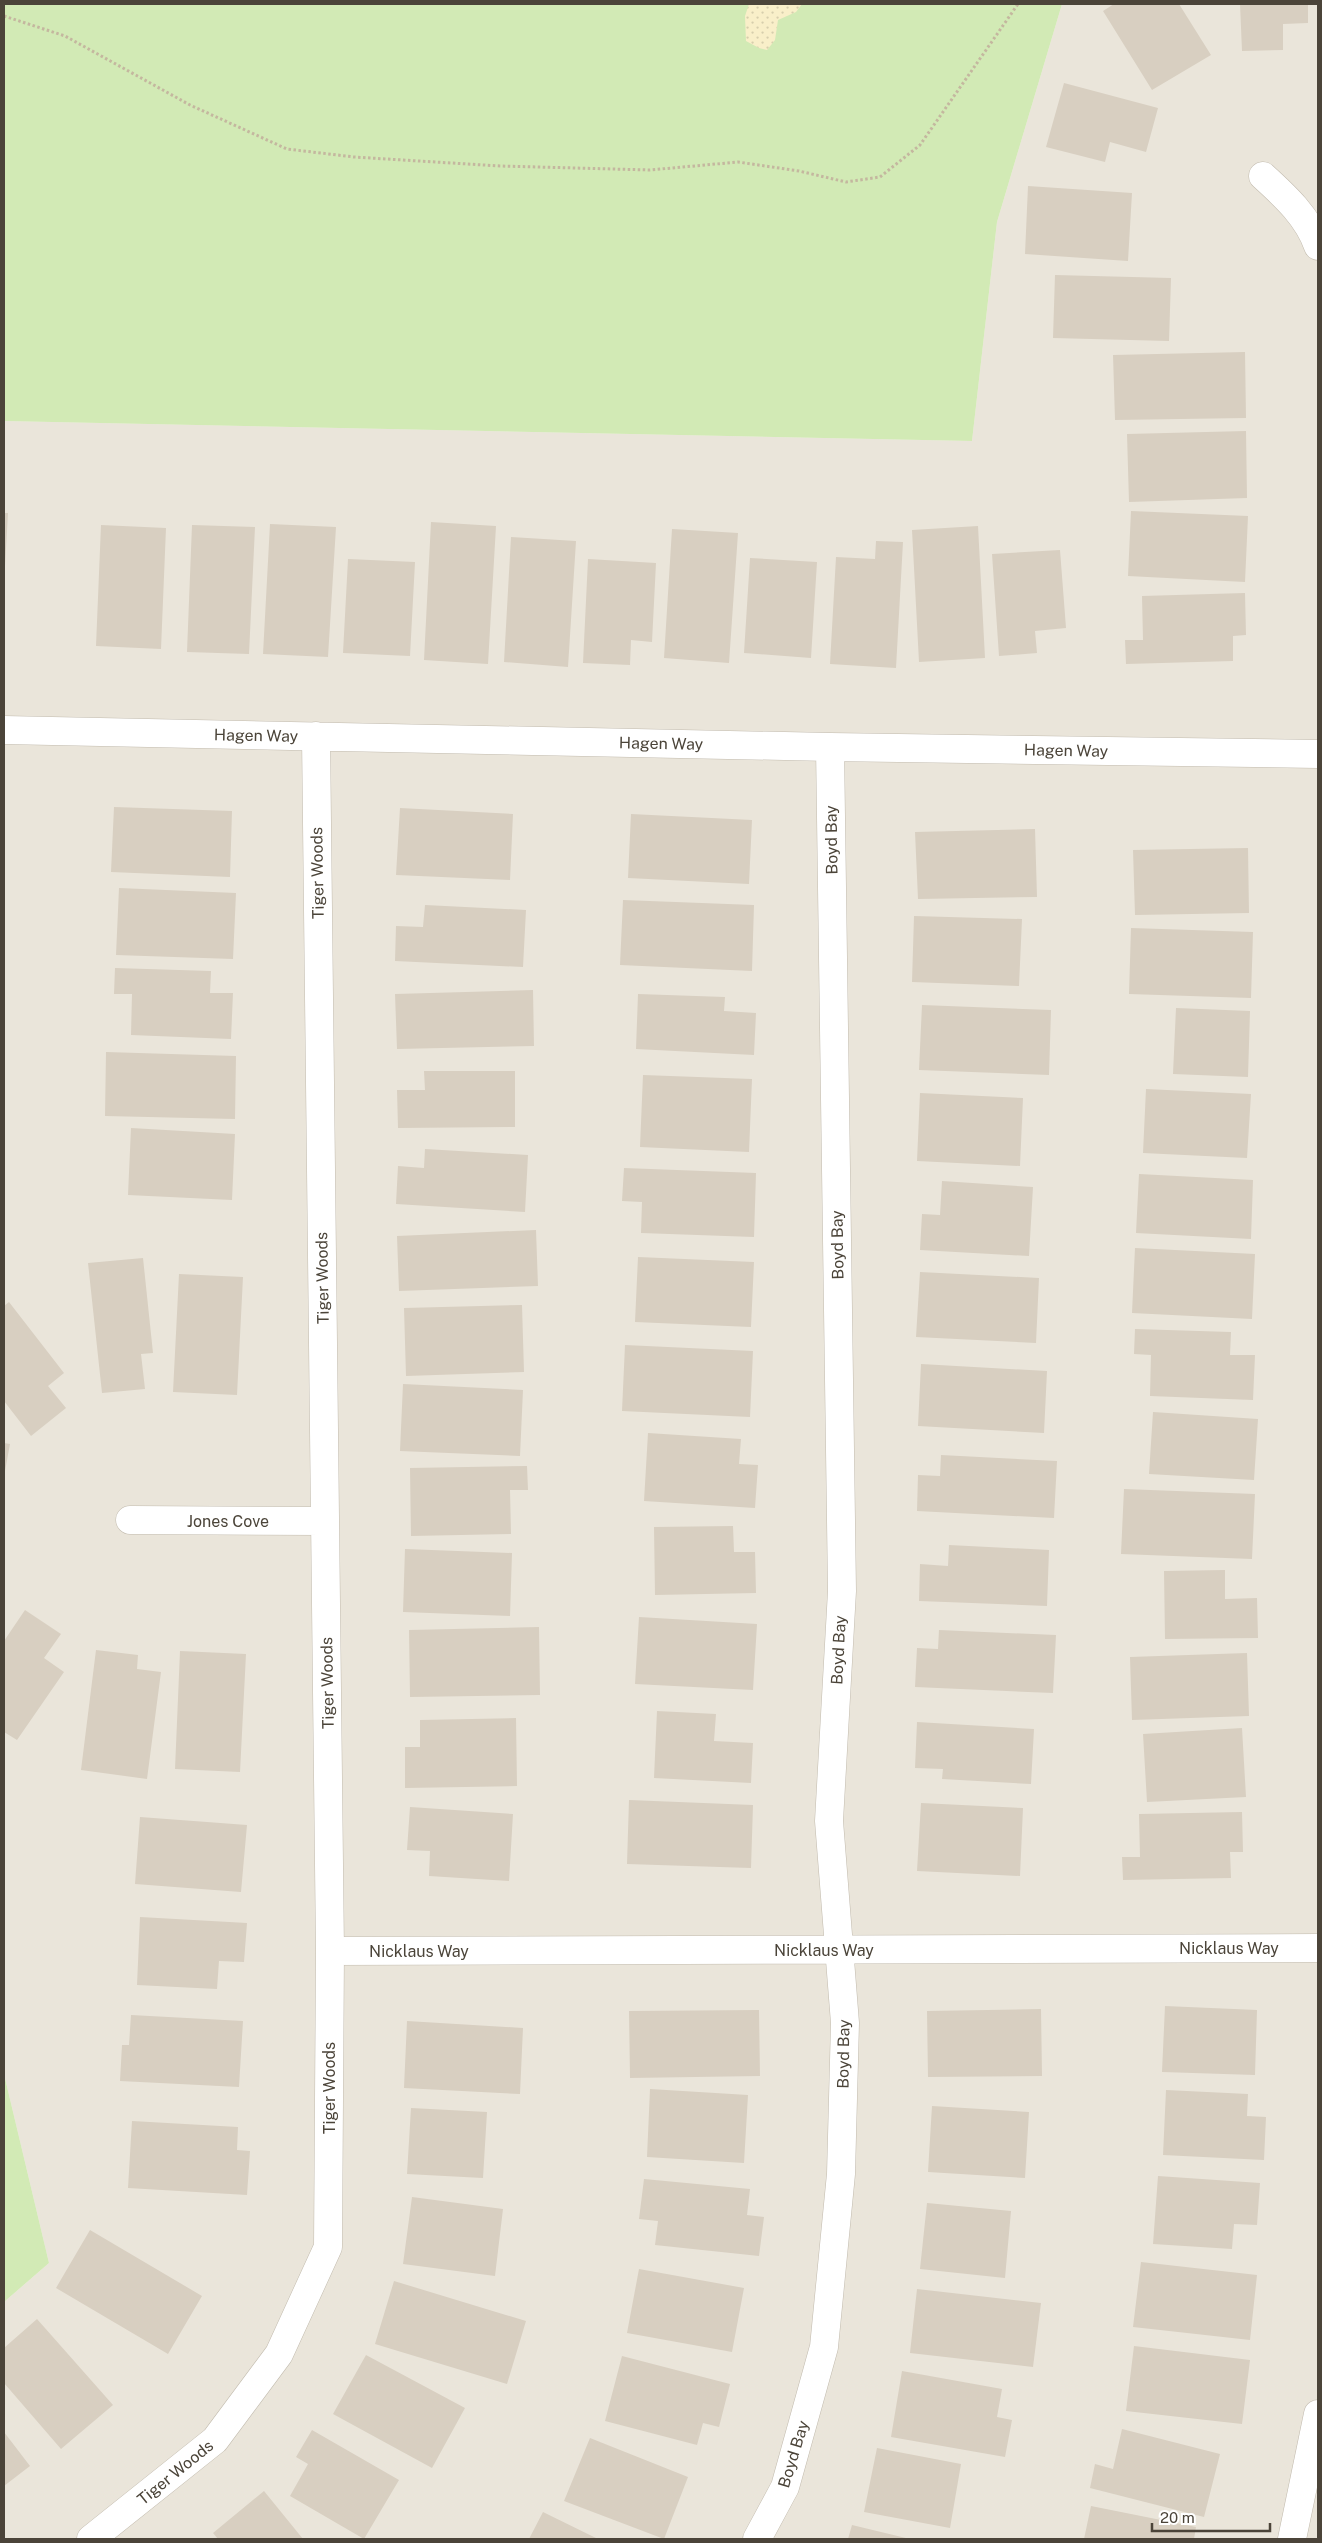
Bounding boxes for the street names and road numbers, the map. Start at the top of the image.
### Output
street label: Hagen Way [214,725,299,746]
street label: Hagen Way [619,733,704,754]
street label: Hagen Way [1024,740,1109,761]
street label: Boyd Bay [821,805,842,875]
street label: Tiger Woods [307,827,328,919]
street label: Boyd Bay [827,1210,848,1280]
street label: Tiger Woods [312,1232,333,1324]
street label: Jones Cove [187,1512,269,1531]
street label: Boyd Bay [827,1614,850,1685]
street label: Tiger Woods [317,1637,338,1729]
street label: Nicklaus Way [1179,1939,1279,1958]
street label: Nicklaus Way [774,1941,874,1960]
street label: Nicklaus Way [369,1942,469,1961]
street label: Boyd Bay [833,2019,854,2089]
street label: Tiger Woods [320,2042,339,2134]
street label: Boyd Bay [774,2418,813,2490]
street label: Tiger Woods [133,2436,217,2509]

